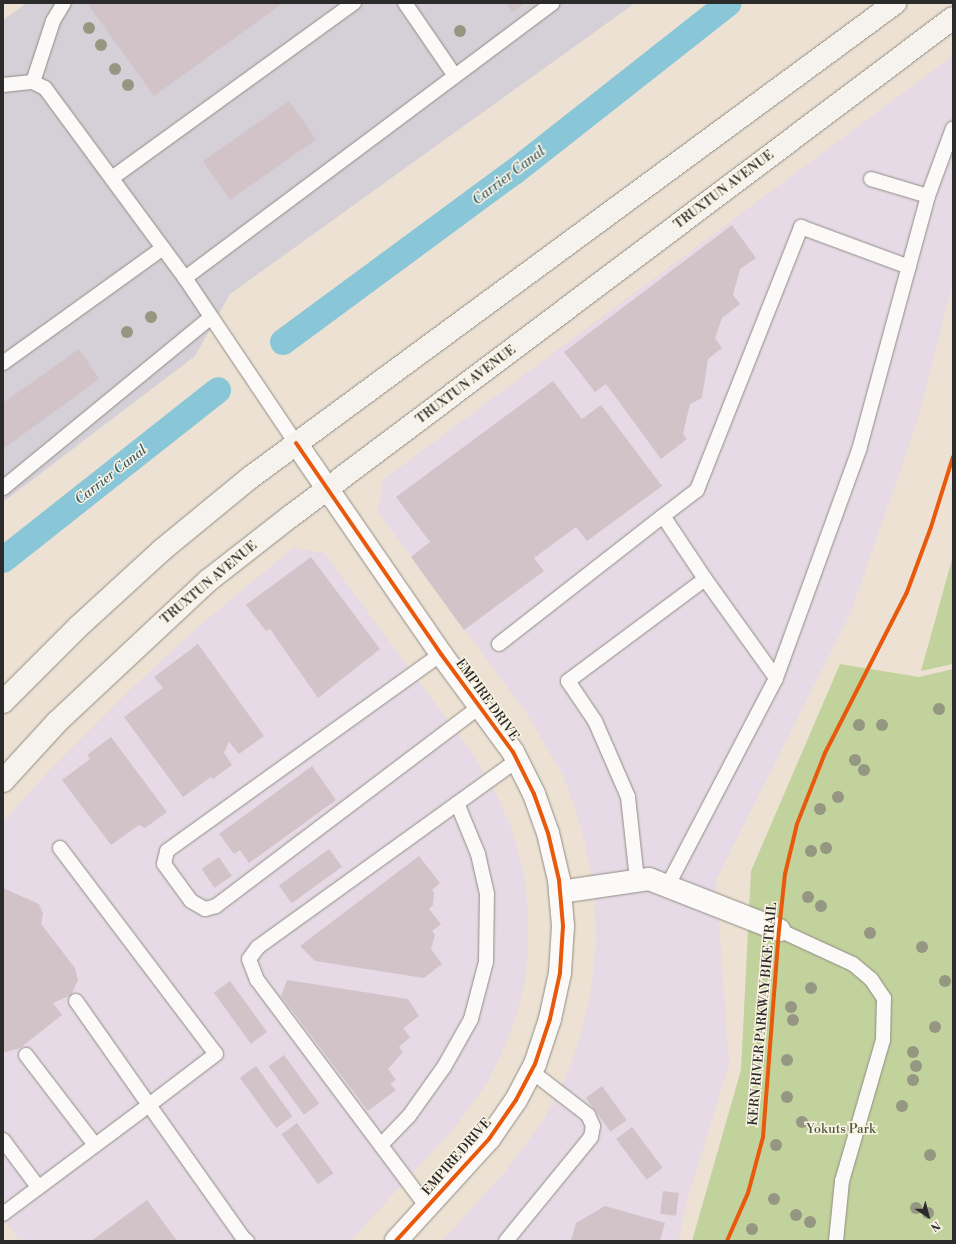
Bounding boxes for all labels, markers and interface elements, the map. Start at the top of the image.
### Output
water label: Carrier Canal [469,143,549,209]
street label: TRUXTUN AVENUE [671,147,777,233]
street label: TRUXTUN AVENUE [413,342,519,428]
water label: Carrier Canal [72,442,150,508]
street label: TRUXTUN AVENUE [158,538,260,628]
street label: EMPIRE DRIVE [452,656,522,744]
street label: KERN RIVER PARKWAY BIKE TRAIL [745,902,781,1126]
street label: EMPIRE DRIVE [419,1115,495,1199]
park label: Yokuts Park [806,1121,876,1137]
north arrow [908,1196,948,1236]
text: N [927,1217,943,1234]

